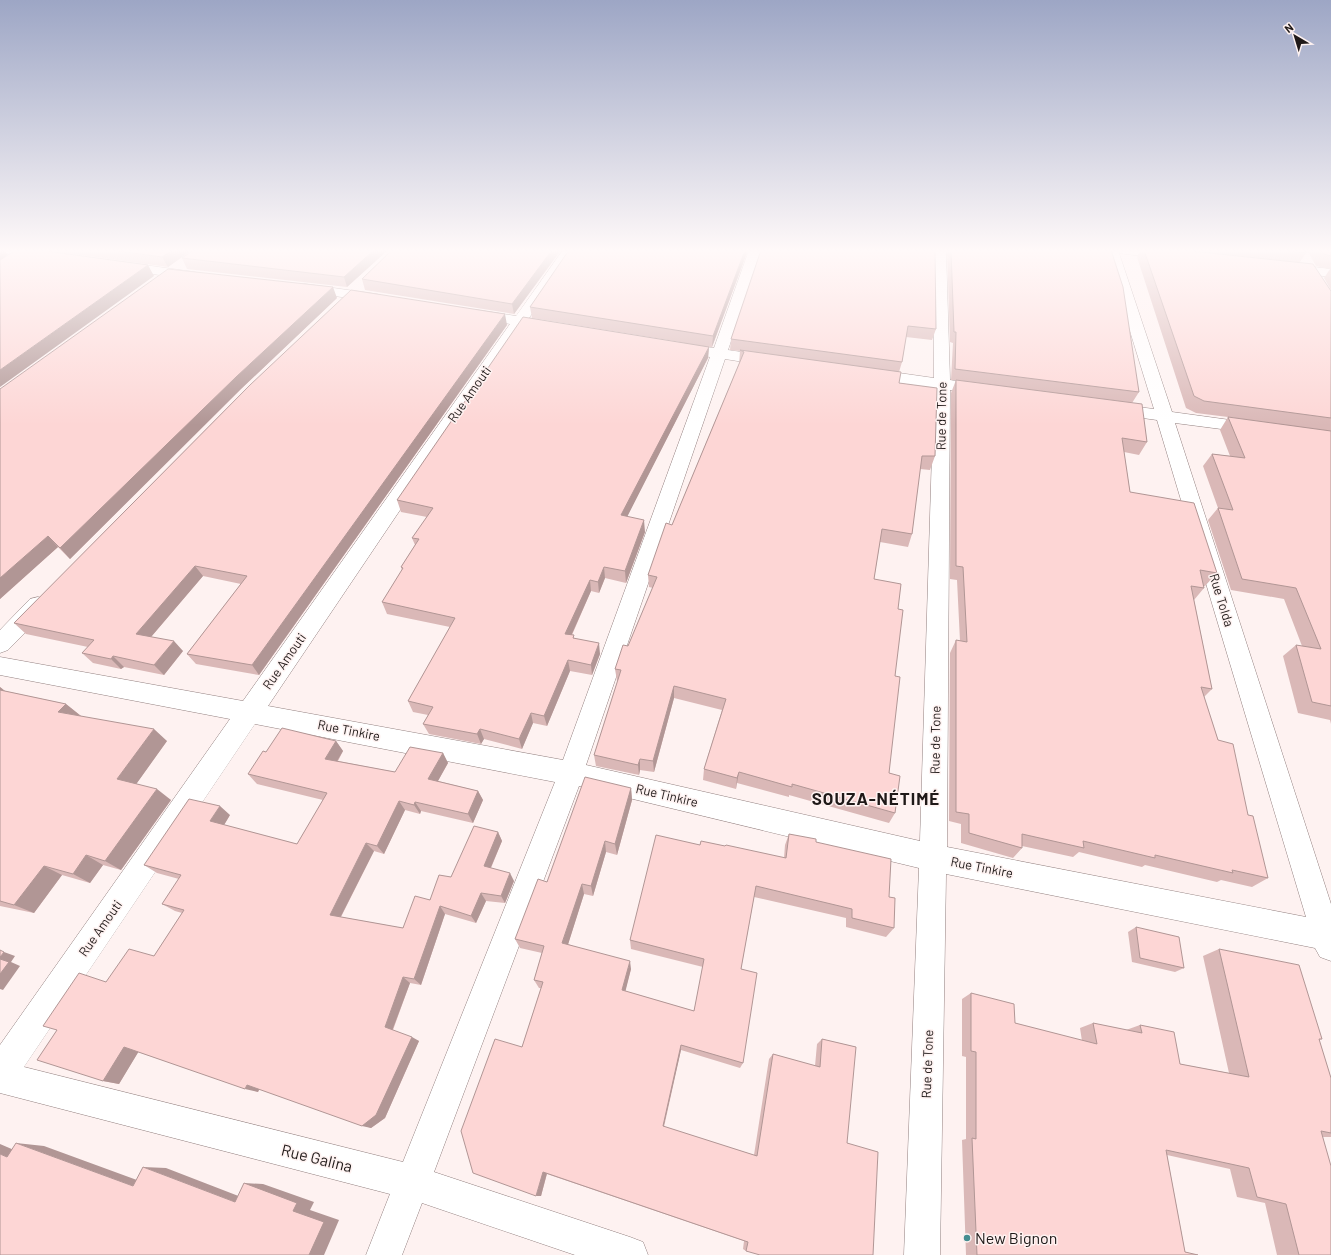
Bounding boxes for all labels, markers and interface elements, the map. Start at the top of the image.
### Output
north arrow [1275,16,1315,56]
text: N [1282,20,1295,35]
street label: Rue Amouti [444,363,494,425]
street label: Rue de Tone [932,382,950,450]
street label: Rue Tolda [1206,571,1238,629]
street label: Rue Amouti [259,630,309,692]
street label: Rue de Tone [926,706,944,774]
street label: Rue Tinkire [316,716,382,744]
street label: Rue Tinkire [634,780,700,810]
district label: SOUZA-NÉTIMÉ [812,788,940,808]
street label: Rue Tinkire [949,853,1015,881]
street label: Rue Amouti [75,897,125,959]
street label: Rue de Tone [918,1029,936,1099]
street label: Rue Galina [280,1140,355,1176]
place label: New Bignon [975,1228,1057,1247]
marker: New Bignon [962,1233,972,1243]

